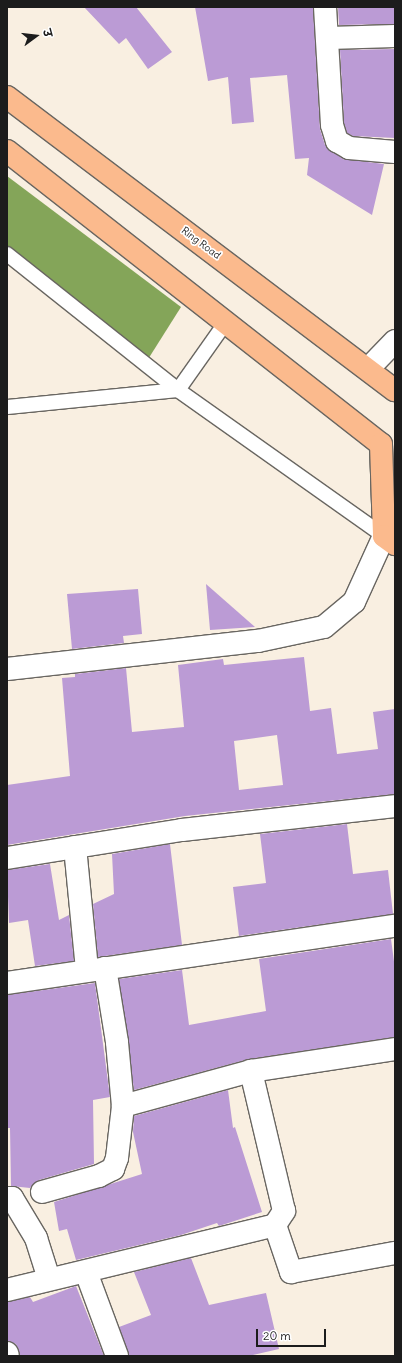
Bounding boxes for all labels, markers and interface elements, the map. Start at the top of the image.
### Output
north arrow [16,16,56,56]
text: उ [40,28,55,38]
street label: Ring Road [179,224,223,262]
scale bar [258,1321,328,1347]
text: 20 m [263,1328,291,1343]

